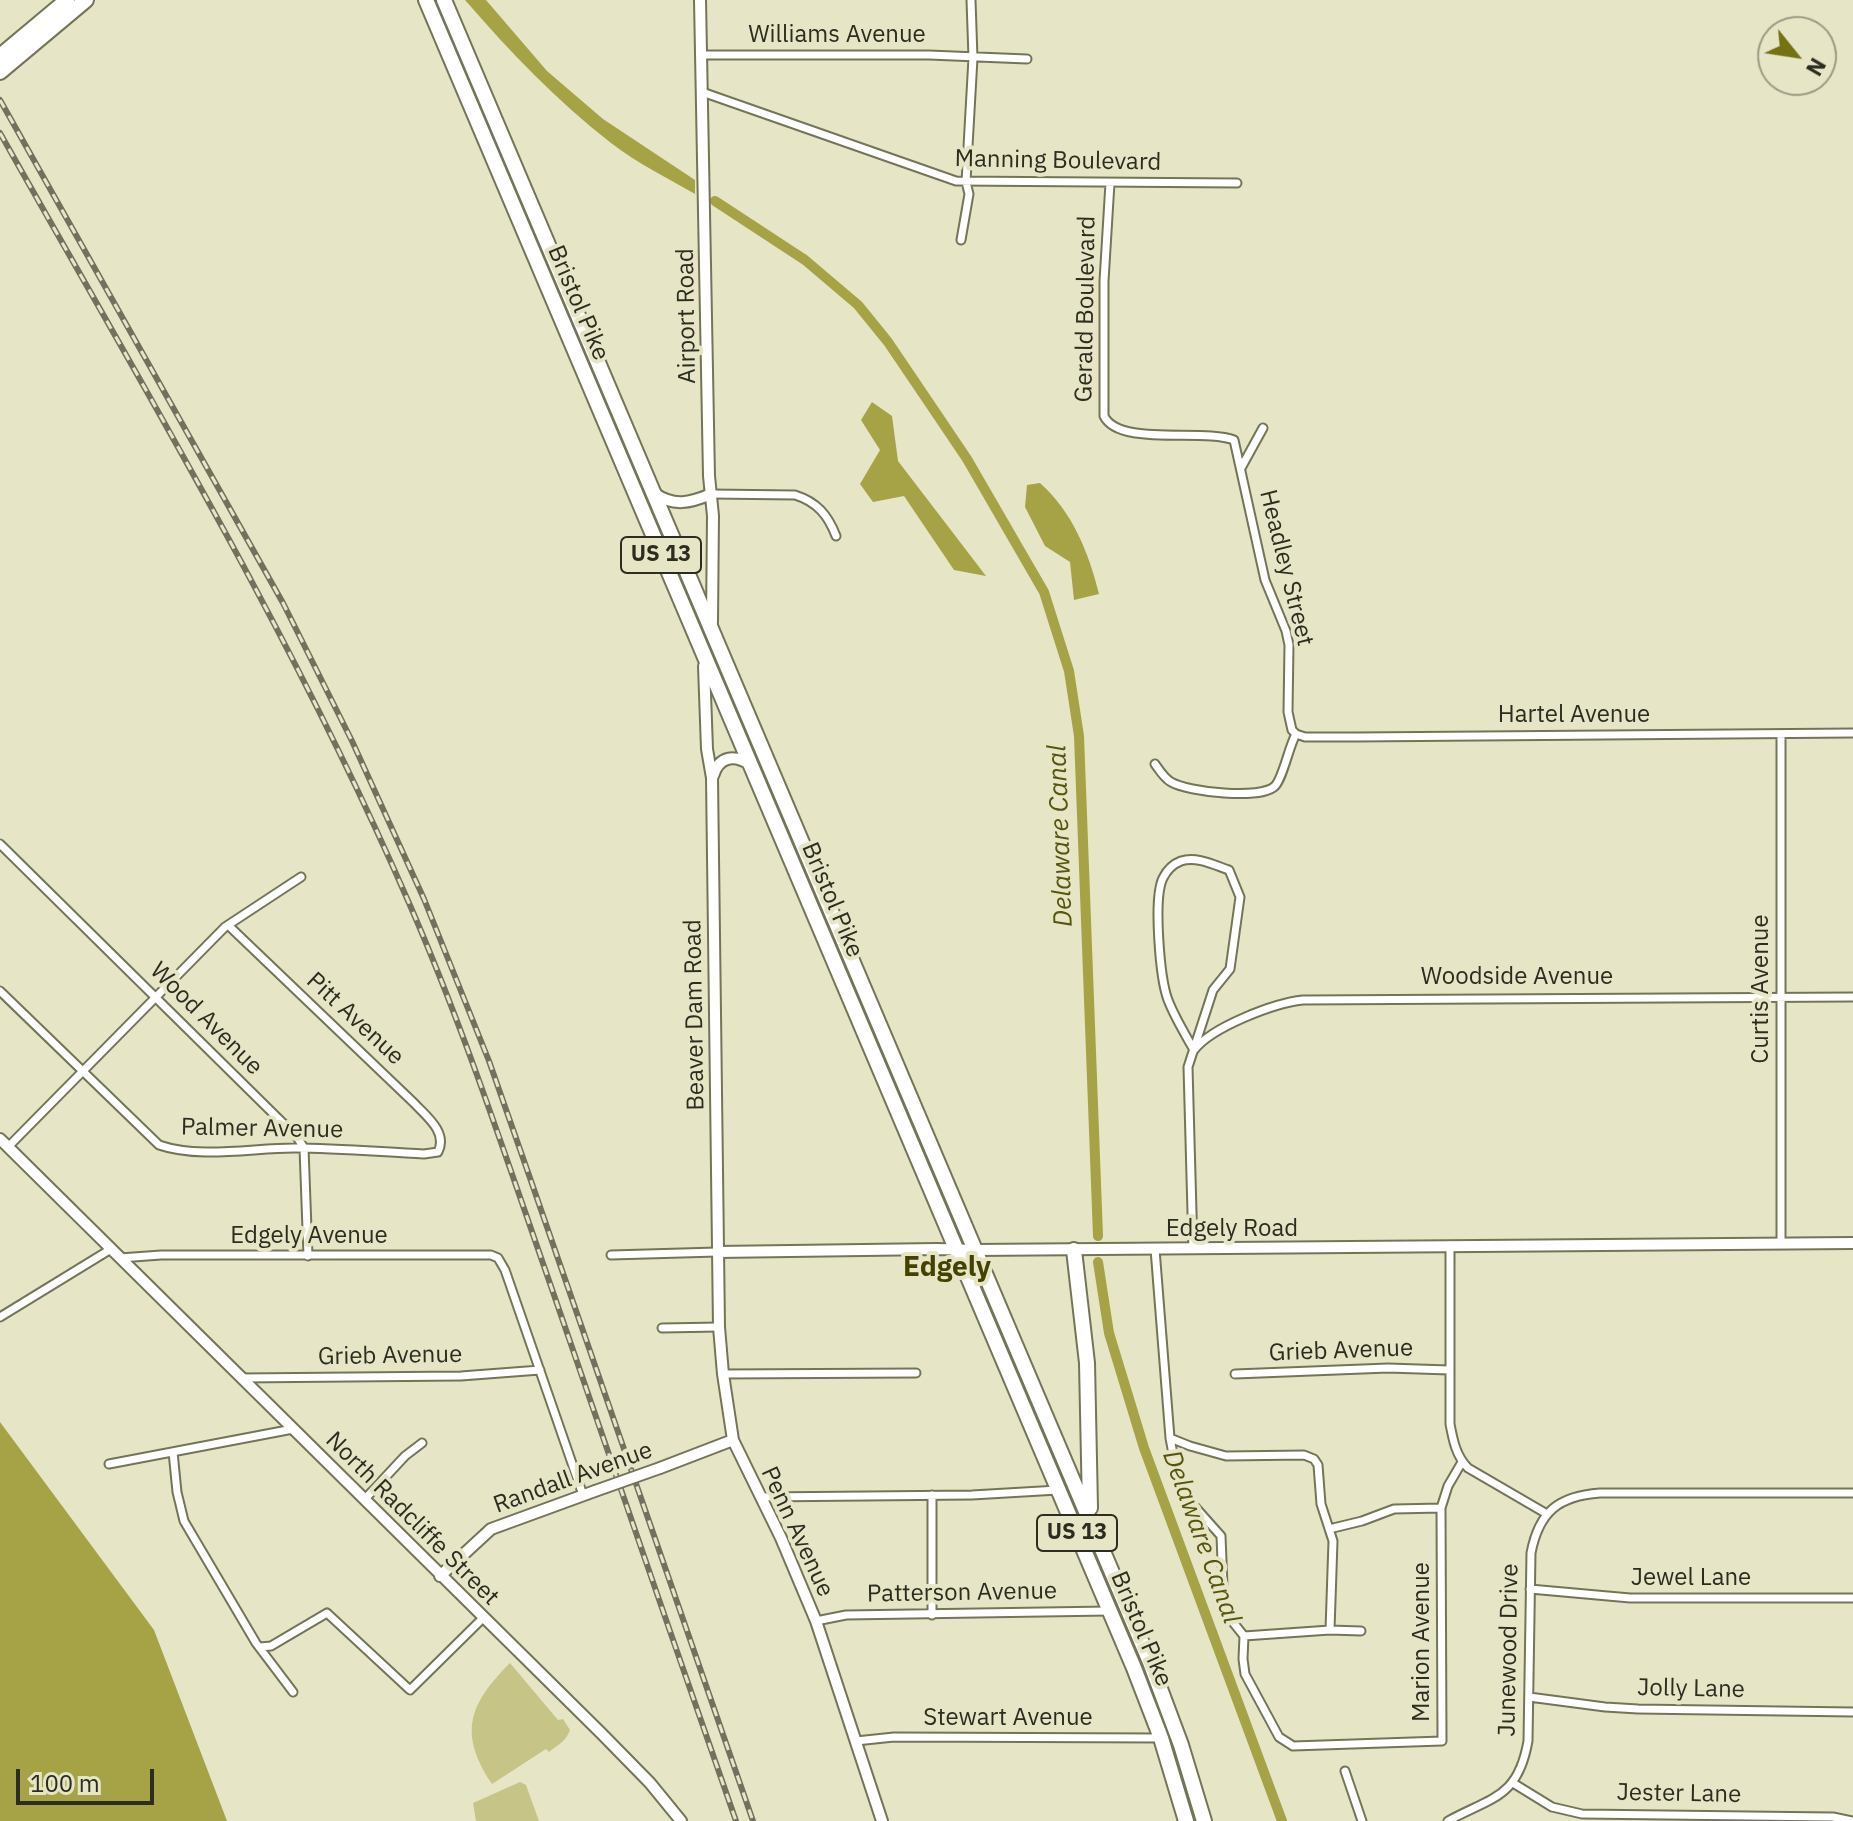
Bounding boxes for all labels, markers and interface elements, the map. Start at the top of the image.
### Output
north arrow [1757,16,1837,96]
street label: Williams Avenue [748,21,926,49]
text: N [1800,53,1833,81]
street label: Manning Boulevard [954,145,1162,177]
street label: Gerald Boulevard [1070,215,1102,403]
street label: Bristol Pike [541,241,615,365]
street label: Airport Road [671,248,703,384]
street label: Headley Street [1253,487,1319,649]
road number: US 13 [621,537,701,573]
street label: Hartel Avenue [1498,701,1650,729]
water label: Delaware Canal [1042,744,1080,928]
street label: Bristol Pike [795,838,869,962]
street label: Curtis Avenue [1747,914,1775,1064]
street label: Beaver Dam Road [679,919,711,1111]
street label: Wood Avenue [144,957,268,1081]
street label: Woodside Avenue [1421,963,1613,991]
street label: Pitt Avenue [300,967,410,1071]
street label: Palmer Avenue [181,1113,343,1145]
street label: Edgely Road [1166,1215,1298,1243]
street label: Edgely Avenue [230,1222,388,1250]
district label: Edgely [903,1251,991,1285]
street label: Grieb Avenue [1268,1334,1414,1368]
street label: Grieb Avenue [318,1340,462,1372]
street label: North Radcliffe Street [319,1426,505,1612]
street label: Randall Avenue [490,1436,656,1520]
water label: Delaware Canal [1155,1446,1247,1628]
street label: Penn Avenue [754,1462,840,1602]
road number: US 13 [1037,1515,1117,1551]
street label: Marion Avenue [1408,1562,1436,1722]
street label: Junewood Drive [1493,1563,1525,1737]
street label: Jewel Lane [1631,1564,1751,1592]
street label: Bristol Pike [1104,1567,1178,1691]
street label: Patterson Avenue [867,1577,1057,1609]
street label: Jolly Lane [1637,1674,1745,1704]
street label: Stewart Avenue [923,1704,1093,1732]
scale bar [20,1753,158,1803]
text: 100 m [30,1767,100,1799]
street label: Jester Lane [1616,1779,1742,1809]

